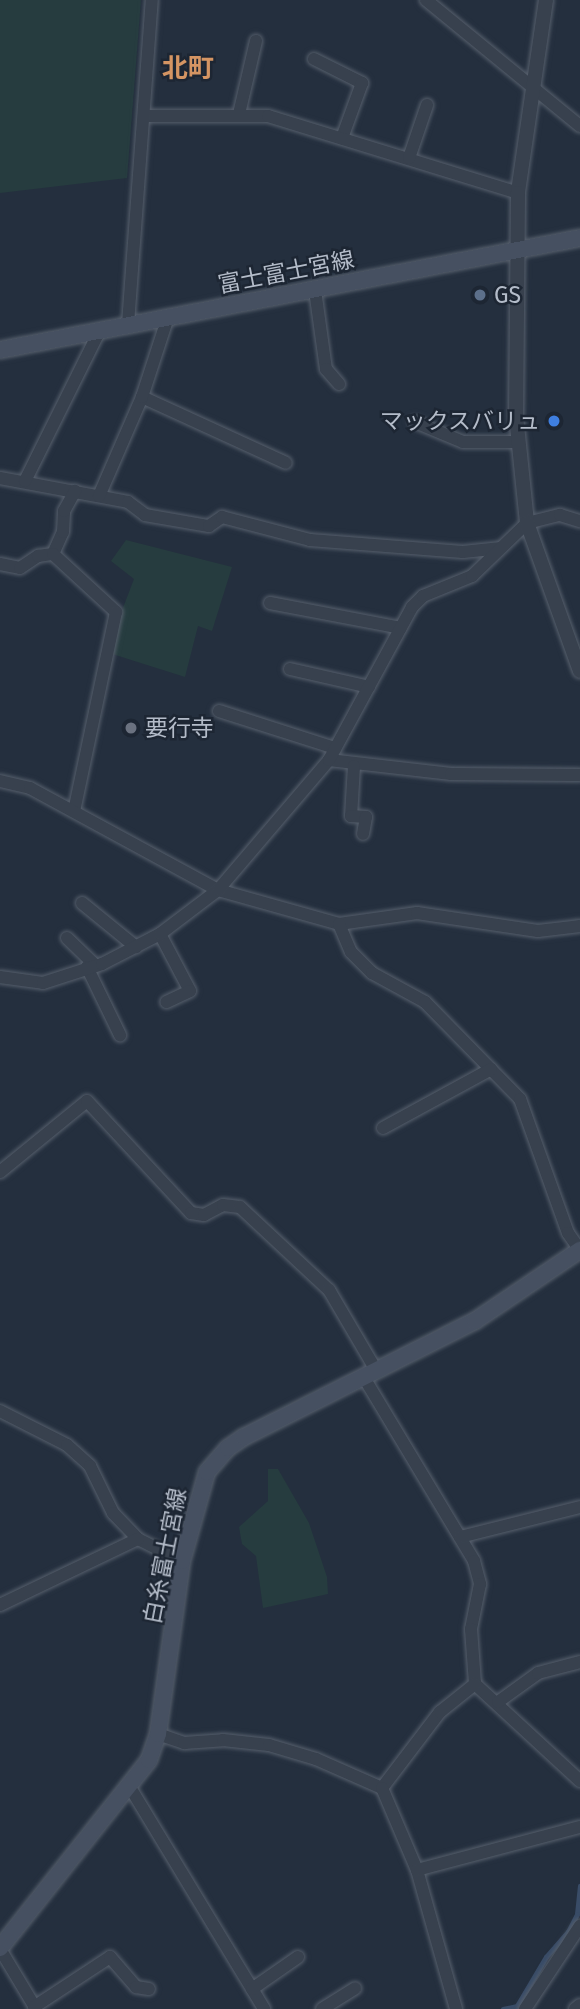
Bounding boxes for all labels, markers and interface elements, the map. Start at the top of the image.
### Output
district label: 北町 [162,53,214,85]
street label: 富士富士宮線 [216,245,356,299]
place label: GS [494,281,521,309]
marker: GS [472,287,488,303]
place label: マックスバリュ [379,407,540,435]
marker: マックスバリュ [546,413,562,429]
place label: 要行寺 [145,714,214,742]
marker: 要行寺 [123,720,139,736]
street label: 白糸富士宮線 [138,1486,192,1626]

